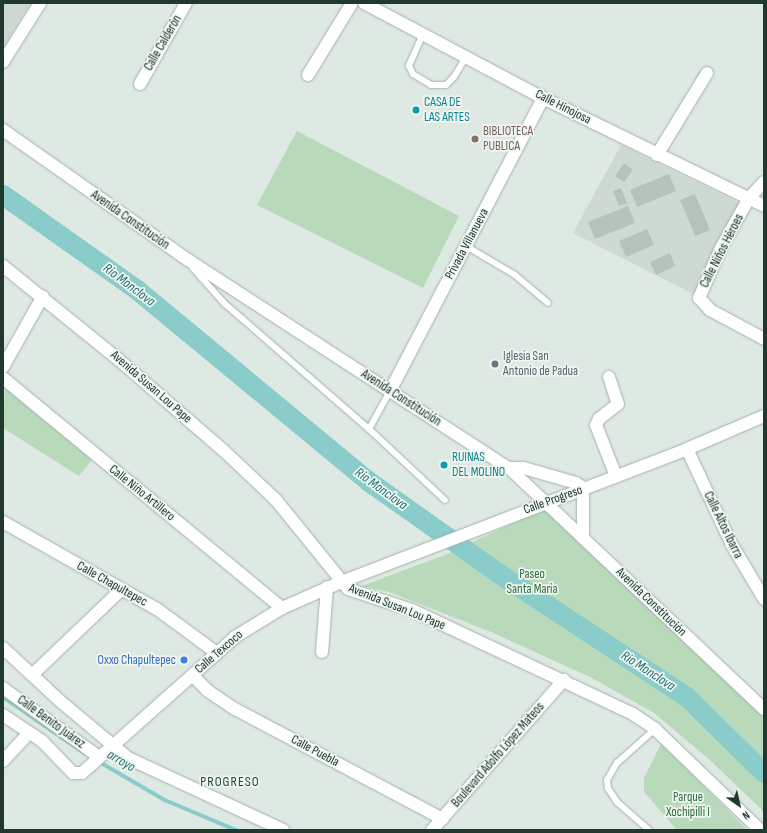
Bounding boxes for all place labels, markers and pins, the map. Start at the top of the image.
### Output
place label: CASA DE LAS ARTES [424,95,470,126]
marker: CASA DE LAS ARTES [411,105,421,115]
place label: BIBLIOTECA PUBLICA [483,124,533,155]
marker: BIBLIOTECA PUBLICA [470,134,480,144]
place label: Iglesia San Antonio de Padua [503,349,578,380]
marker: Iglesia San Antonio de Padua [490,359,500,369]
place label: RUINAS DEL MOLINO [452,450,505,481]
marker: RUINAS DEL MOLINO [439,460,449,470]
place label: Oxxo Chapultepec [98,652,176,668]
marker: Oxxo Chapultepec [179,655,189,665]

